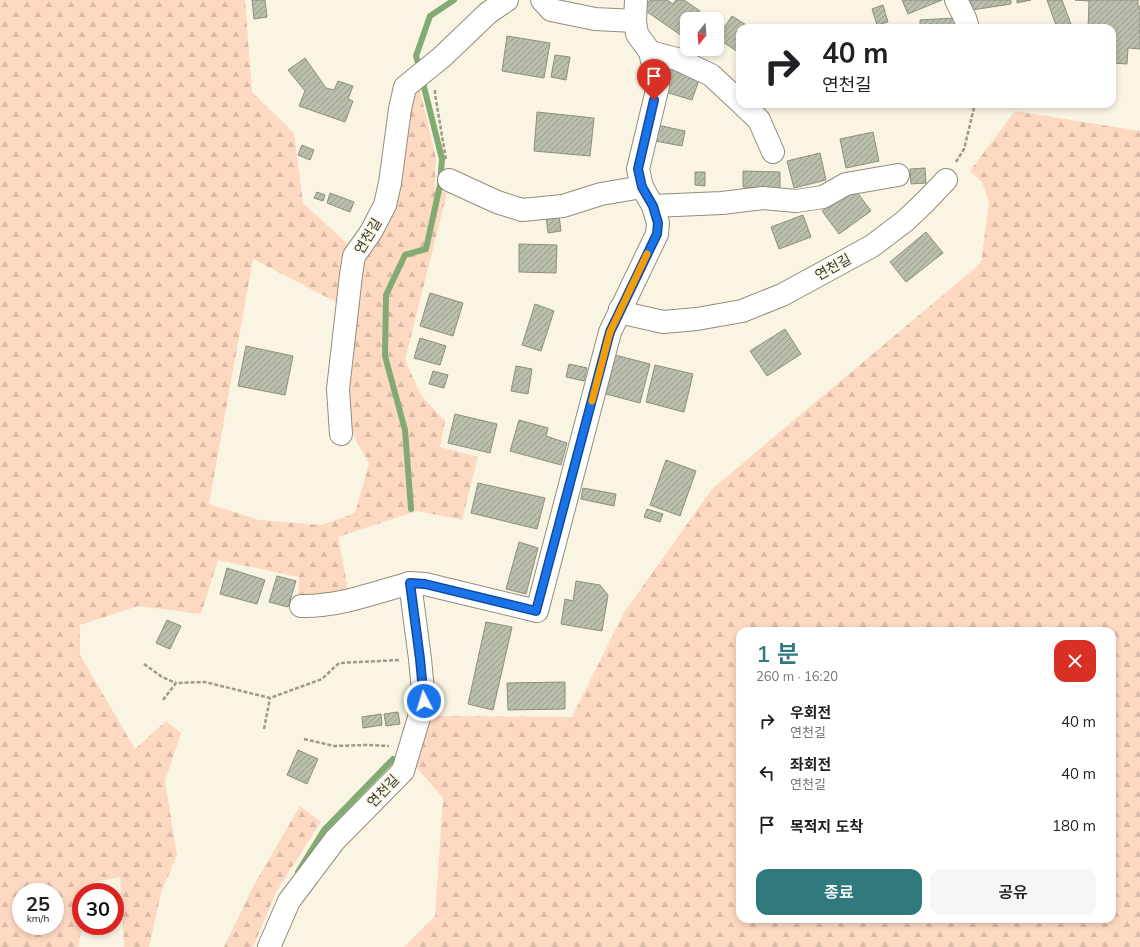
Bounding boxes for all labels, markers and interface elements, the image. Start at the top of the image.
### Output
north arrow [680,12,724,56]
map controls [680,12,724,56]
text: 40 m [822,35,888,70]
icon: right [756,40,808,92]
pin [637,59,671,100]
icon: arrive [643,65,665,87]
text: 연천길 [822,73,872,96]
street label: 연천길 [350,215,386,257]
street label: 연천길 [812,250,854,284]
text: 1 분 [756,638,799,668]
button: close [1054,640,1096,682]
text: 260 m · 16:20 [756,668,838,684]
position arrow [403,680,445,722]
text: 우회전 [790,703,831,722]
icon: right [756,710,778,732]
text: 40 m [1061,712,1096,731]
text: 연천길 [790,724,826,740]
text: 좌회전 [790,755,831,774]
icon: left [756,762,778,784]
text: 40 m [1061,764,1096,783]
street label: 연천길 [363,771,403,811]
text: 연천길 [790,776,826,792]
icon: arrive [756,814,778,836]
text: 180 m [1052,816,1096,835]
text: 목적지 도착 [790,817,863,836]
button: 종료 [756,869,922,915]
button: 공유 [930,869,1096,915]
speed limit sign: 30 [72,883,124,935]
text: 25 [26,891,50,916]
text: km/h [27,912,49,925]

